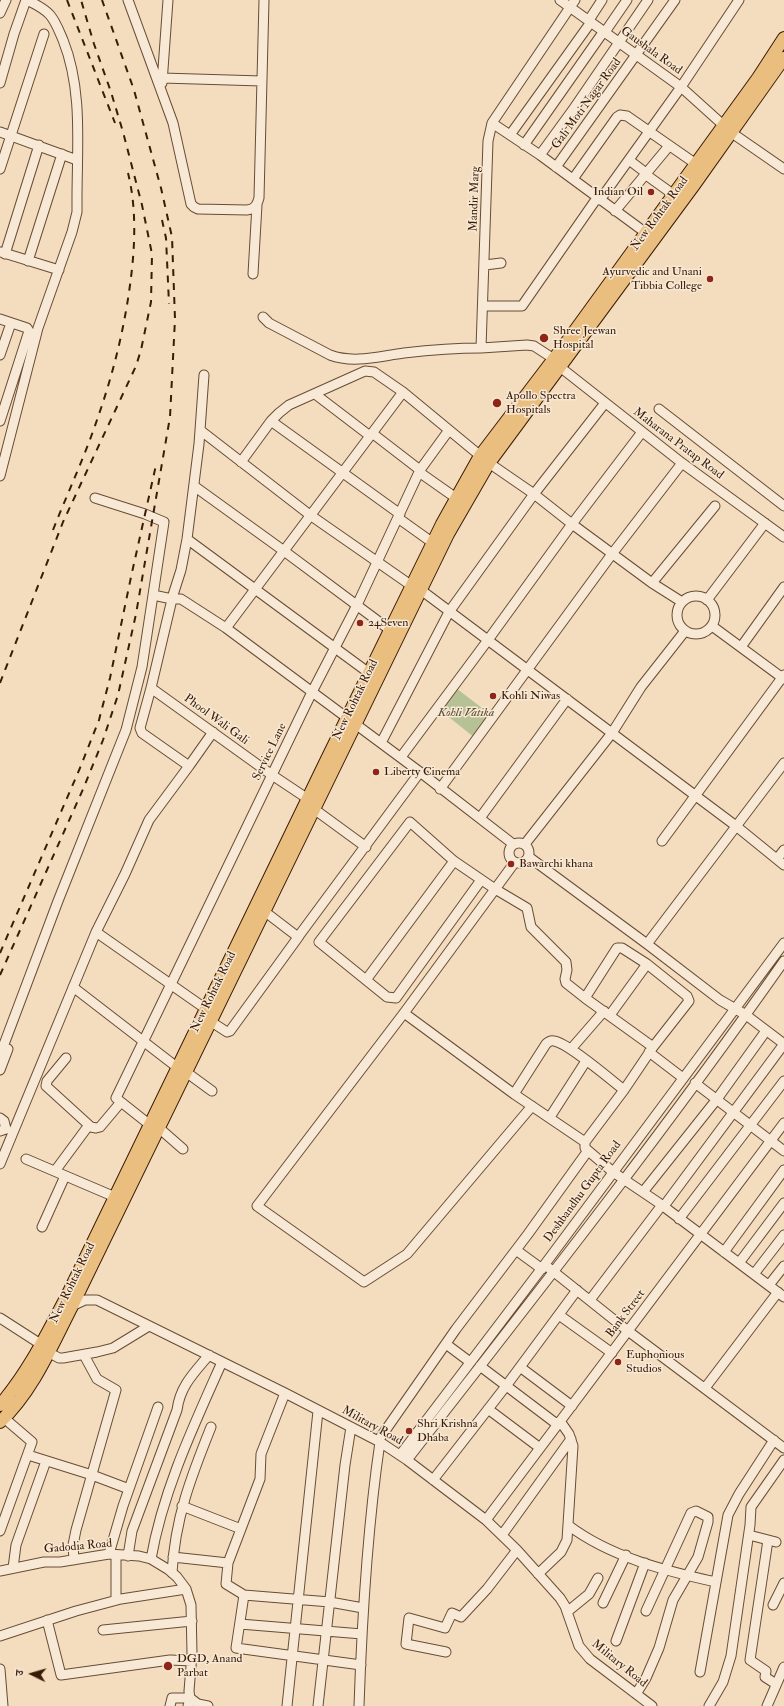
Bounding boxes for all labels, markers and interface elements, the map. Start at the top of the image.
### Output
street label: Gaushala Road [618,24,684,78]
street label: Gali Moti Nagar Road [549,56,625,152]
street label: Mandir Marg [467,166,483,232]
street label: New Rohtak Road [628,174,692,254]
place label: Indian Oil [593,185,643,199]
marker: Indian Oil [646,187,656,197]
place label: Ayurvedic and Unani Tibbia College [602,265,702,293]
marker: Ayurvedic and Unani Tibbia College [705,274,715,284]
place label: Shree Jeewan Hospital [553,324,616,352]
marker: Shree Jeewan Hospital [538,332,550,344]
place label: Apollo Spectra Hospitals [506,389,576,417]
marker: Apollo Spectra Hospitals [491,397,503,409]
street label: Maharana Pratap Road [630,405,726,483]
place label: 24Seven [368,616,409,630]
marker: 24Seven [355,618,365,628]
street label: New Rohtak Road [330,657,382,743]
place label: Kohli Niwas [501,689,560,703]
marker: Kohli Niwas [488,691,498,701]
street label: Phool Wali Gali [181,692,251,748]
park label: Kohli Vatika [438,706,494,720]
street label: Service Lane [250,721,290,783]
place label: Liberty Cinema [384,765,460,779]
marker: Liberty Cinema [371,767,381,777]
place label: Bawarchi khana [519,857,593,871]
marker: Bawarchi khana [506,859,516,869]
street label: New Rohtak Road [188,949,240,1035]
street label: Deshbandhu Gupta Road [541,1139,625,1245]
street label: New Rohtak Road [47,1240,99,1326]
street label: Bank Street [603,1287,649,1341]
place label: Euphonious Studios [626,1348,684,1376]
marker: Euphonious Studios [613,1357,623,1367]
street label: Military Road [339,1403,405,1449]
place label: Shri Krishna Dhaba [417,1417,478,1445]
marker: Shri Krishna Dhaba [404,1426,414,1436]
street label: Gadodia Road [43,1537,113,1557]
street label: Military Road [588,1637,650,1691]
place label: DGD, Anand Parbat [177,1652,242,1680]
north arrow [12,1654,52,1694]
marker: DGD, Anand Parbat [162,1660,174,1672]
text: उ [13,1670,26,1676]

